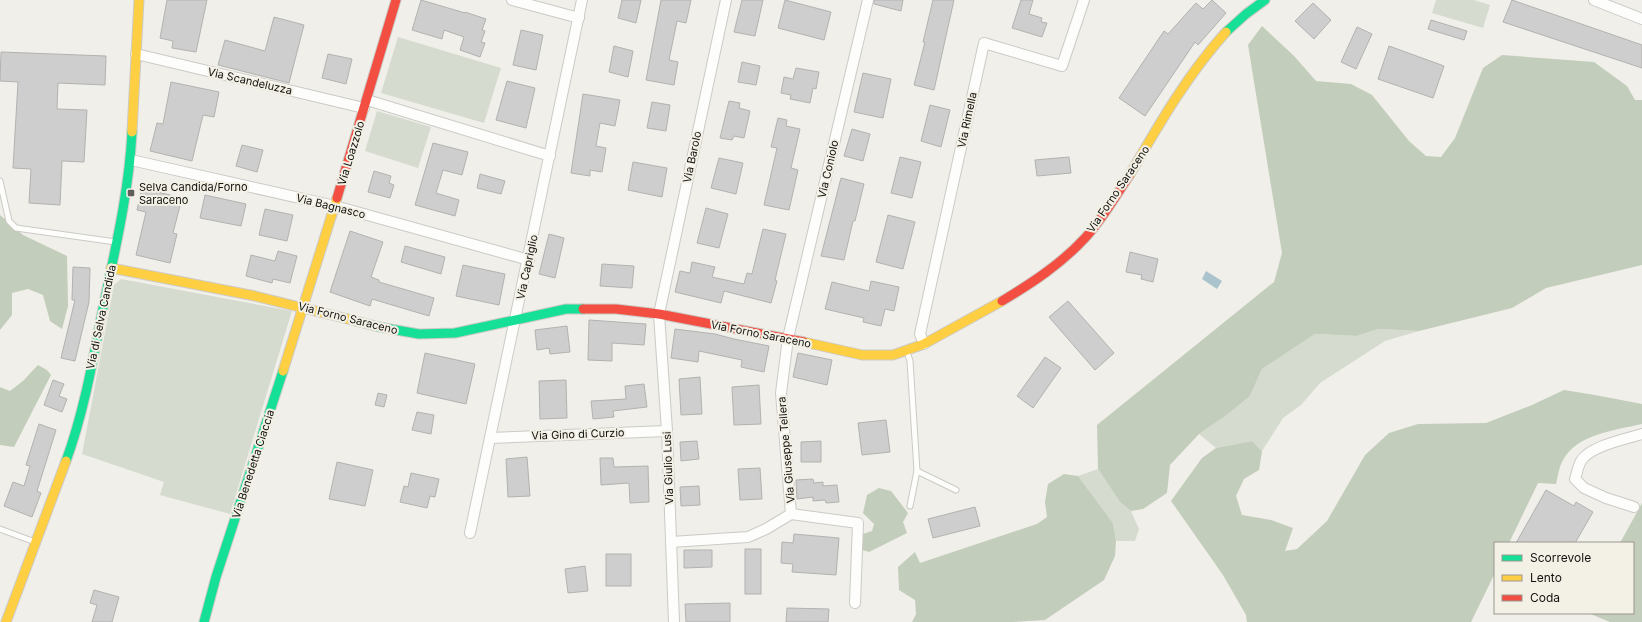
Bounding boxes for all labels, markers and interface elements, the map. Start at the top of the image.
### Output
street label: Via Scandeluzza [206,64,294,98]
street label: Via Rimella [954,91,980,149]
street label: Via Loazzolo [335,119,368,187]
street label: Via Barolo [680,129,704,184]
street label: Via Coniolo [815,138,842,199]
street label: Via Forno Saraceno [1084,142,1153,235]
place label: Selva Candida/Forno Saraceno [139,180,248,207]
marker: Selva Candida/Forno Saraceno [126,188,136,198]
street label: Via Bagnasco [295,191,368,221]
street label: Via Capriglio [513,233,541,301]
street label: Via di Selva Candida [83,263,119,371]
street label: Via Forno Saraceno [297,299,400,337]
street label: Via Forno Saraceno [710,317,813,351]
street label: Via Giuseppe Tellera [774,396,798,504]
street label: Via Benedetta Ciaccia [229,408,277,520]
street label: Via Gino di Curzio [531,425,625,443]
street label: Via Giulio Lusi [660,431,676,505]
legend [1494,542,1634,614]
text: Scorrevole [1530,550,1591,565]
text: Lento [1530,570,1562,585]
text: Coda [1530,590,1560,605]

